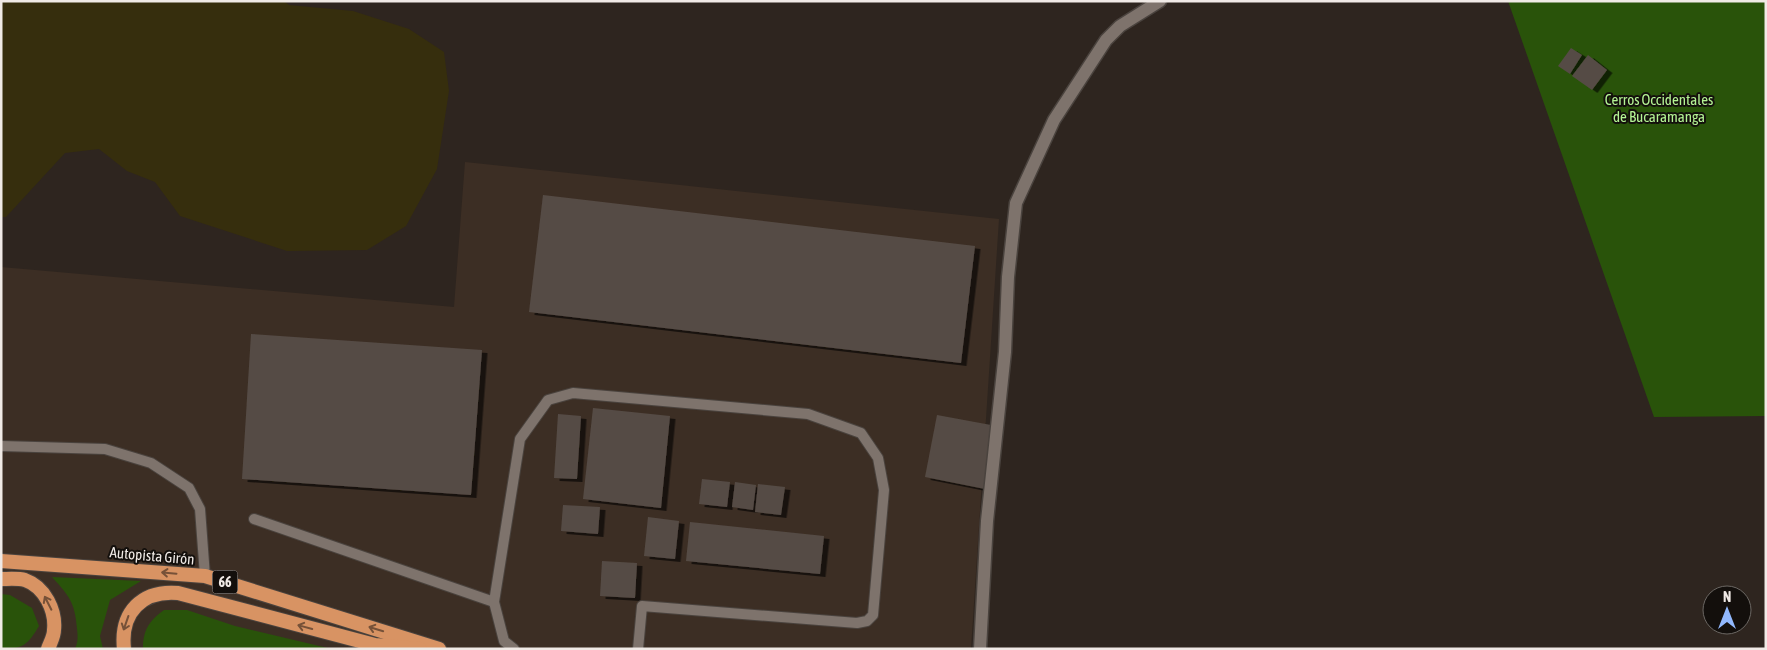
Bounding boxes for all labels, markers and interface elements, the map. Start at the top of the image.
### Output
park label: Cerros Occidentales de Bucaramanga [1605,91,1713,125]
street label: Autopista Girón [109,543,195,568]
one-way arrow [161,569,177,578]
road number: 66 [212,570,238,594]
north arrow [1702,585,1752,635]
text: N [1723,589,1731,605]
one-way arrow [43,595,53,610]
one-way arrow [121,615,130,630]
one-way arrow [297,621,313,631]
one-way arrow [368,624,384,634]

